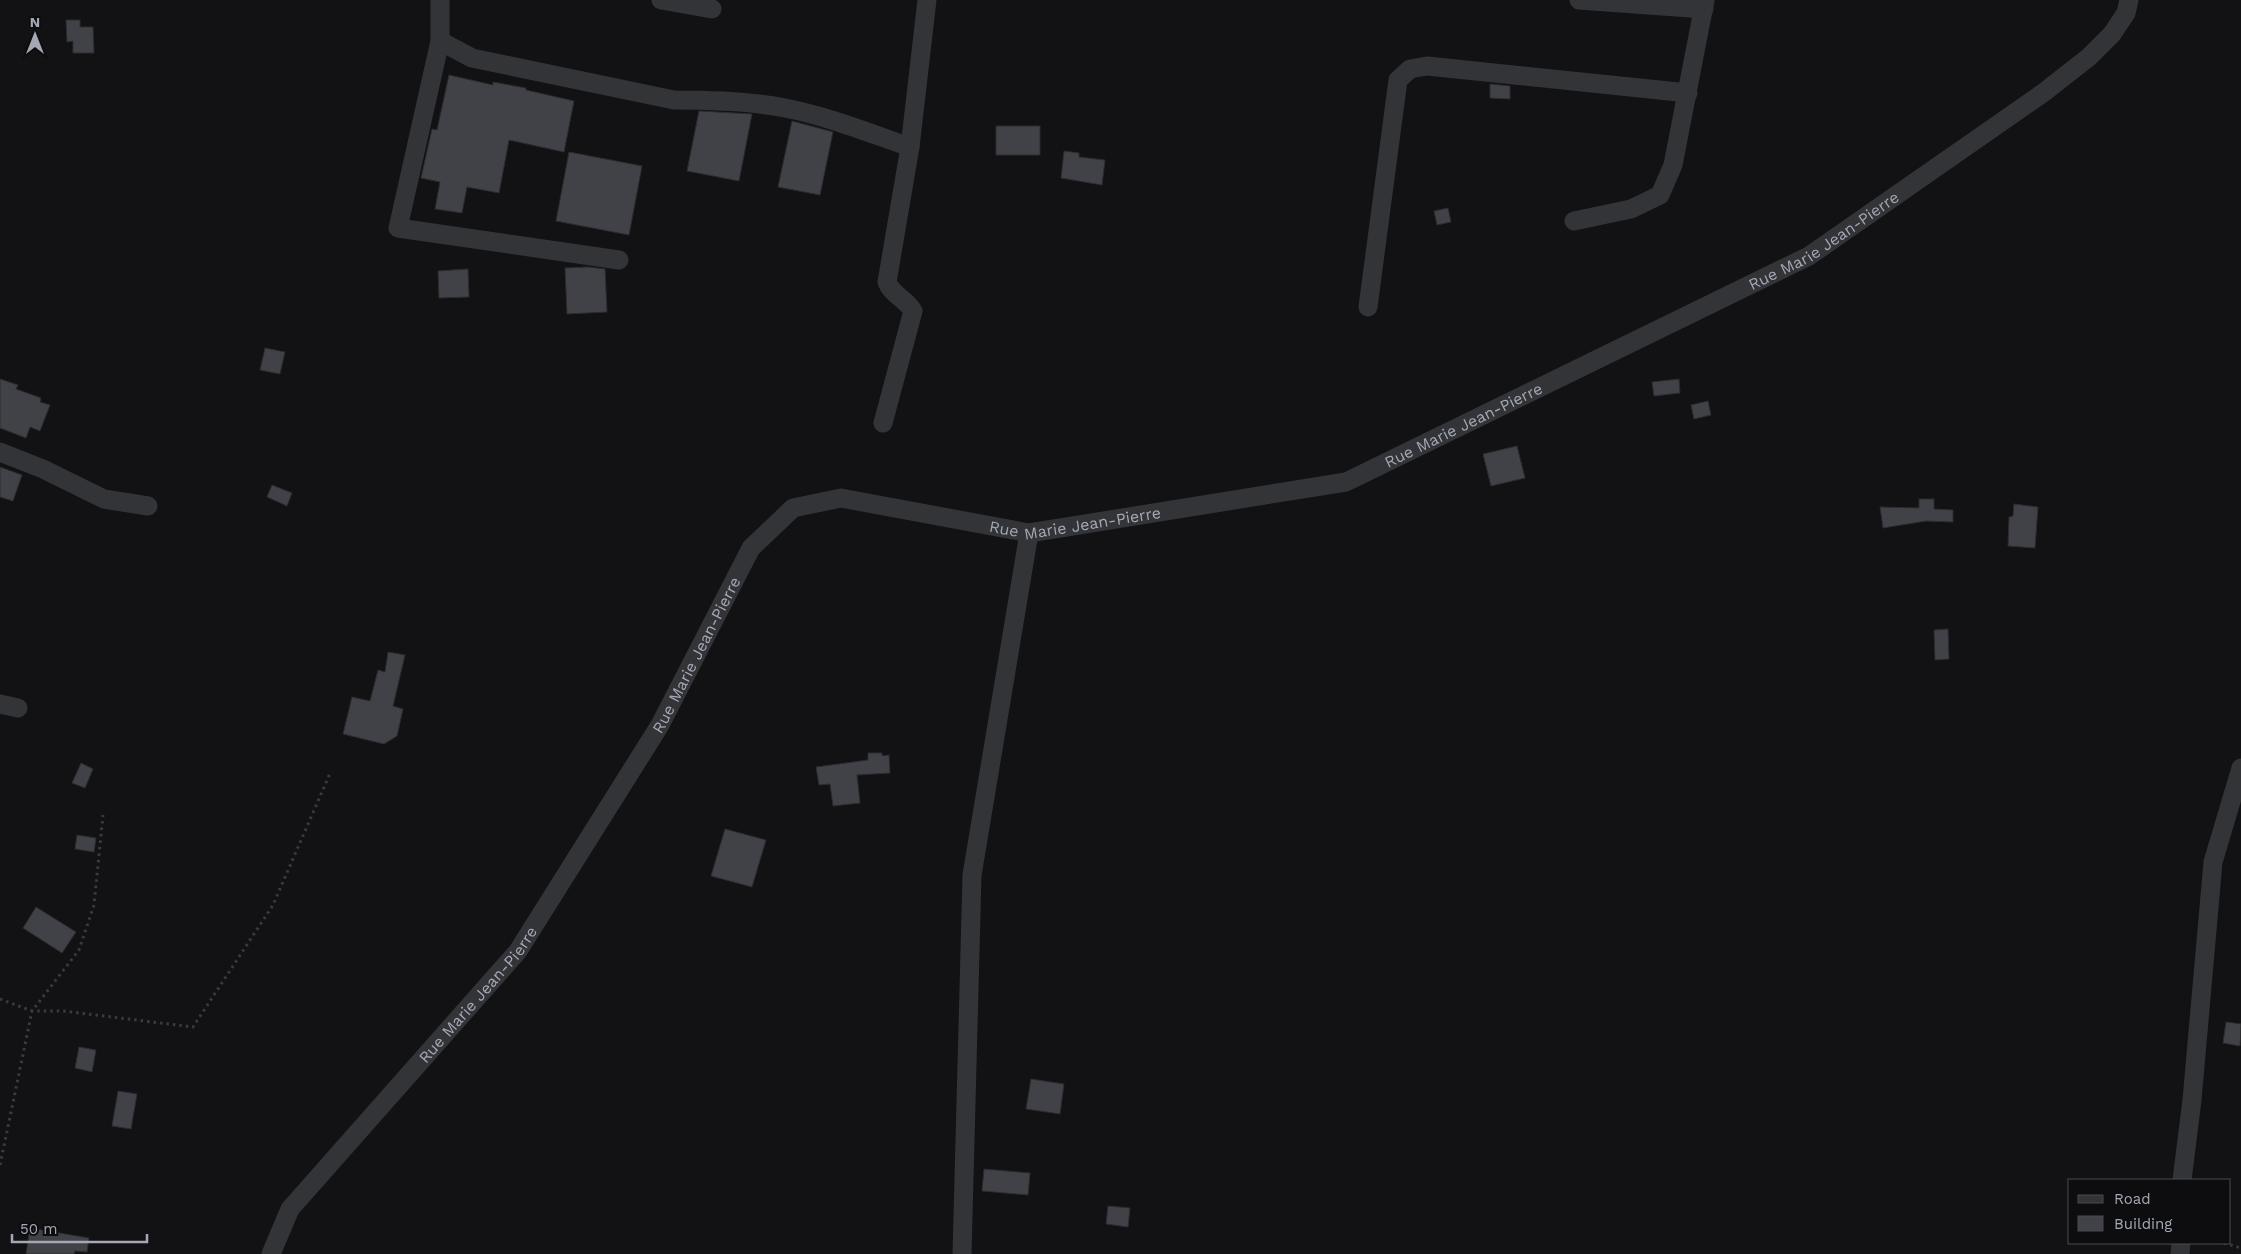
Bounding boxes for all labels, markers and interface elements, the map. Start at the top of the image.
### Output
north arrow [10,10,60,60]
text: N [30,14,40,30]
street label: Rue Marie Jean-Pierre [1745,187,1902,294]
street label: Rue Marie Jean-Pierre [1381,378,1545,471]
street label: Rue Marie Jean-Pierre [988,502,1162,543]
street label: Rue Marie Jean-Pierre [648,573,744,737]
street label: Rue Marie Jean-Pierre [414,923,541,1067]
legend [2068,1179,2231,1244]
text: Road [2114,1190,2151,1208]
scale bar [12,1212,148,1244]
text: Building [2114,1215,2172,1233]
text: 50 m [20,1220,57,1238]

